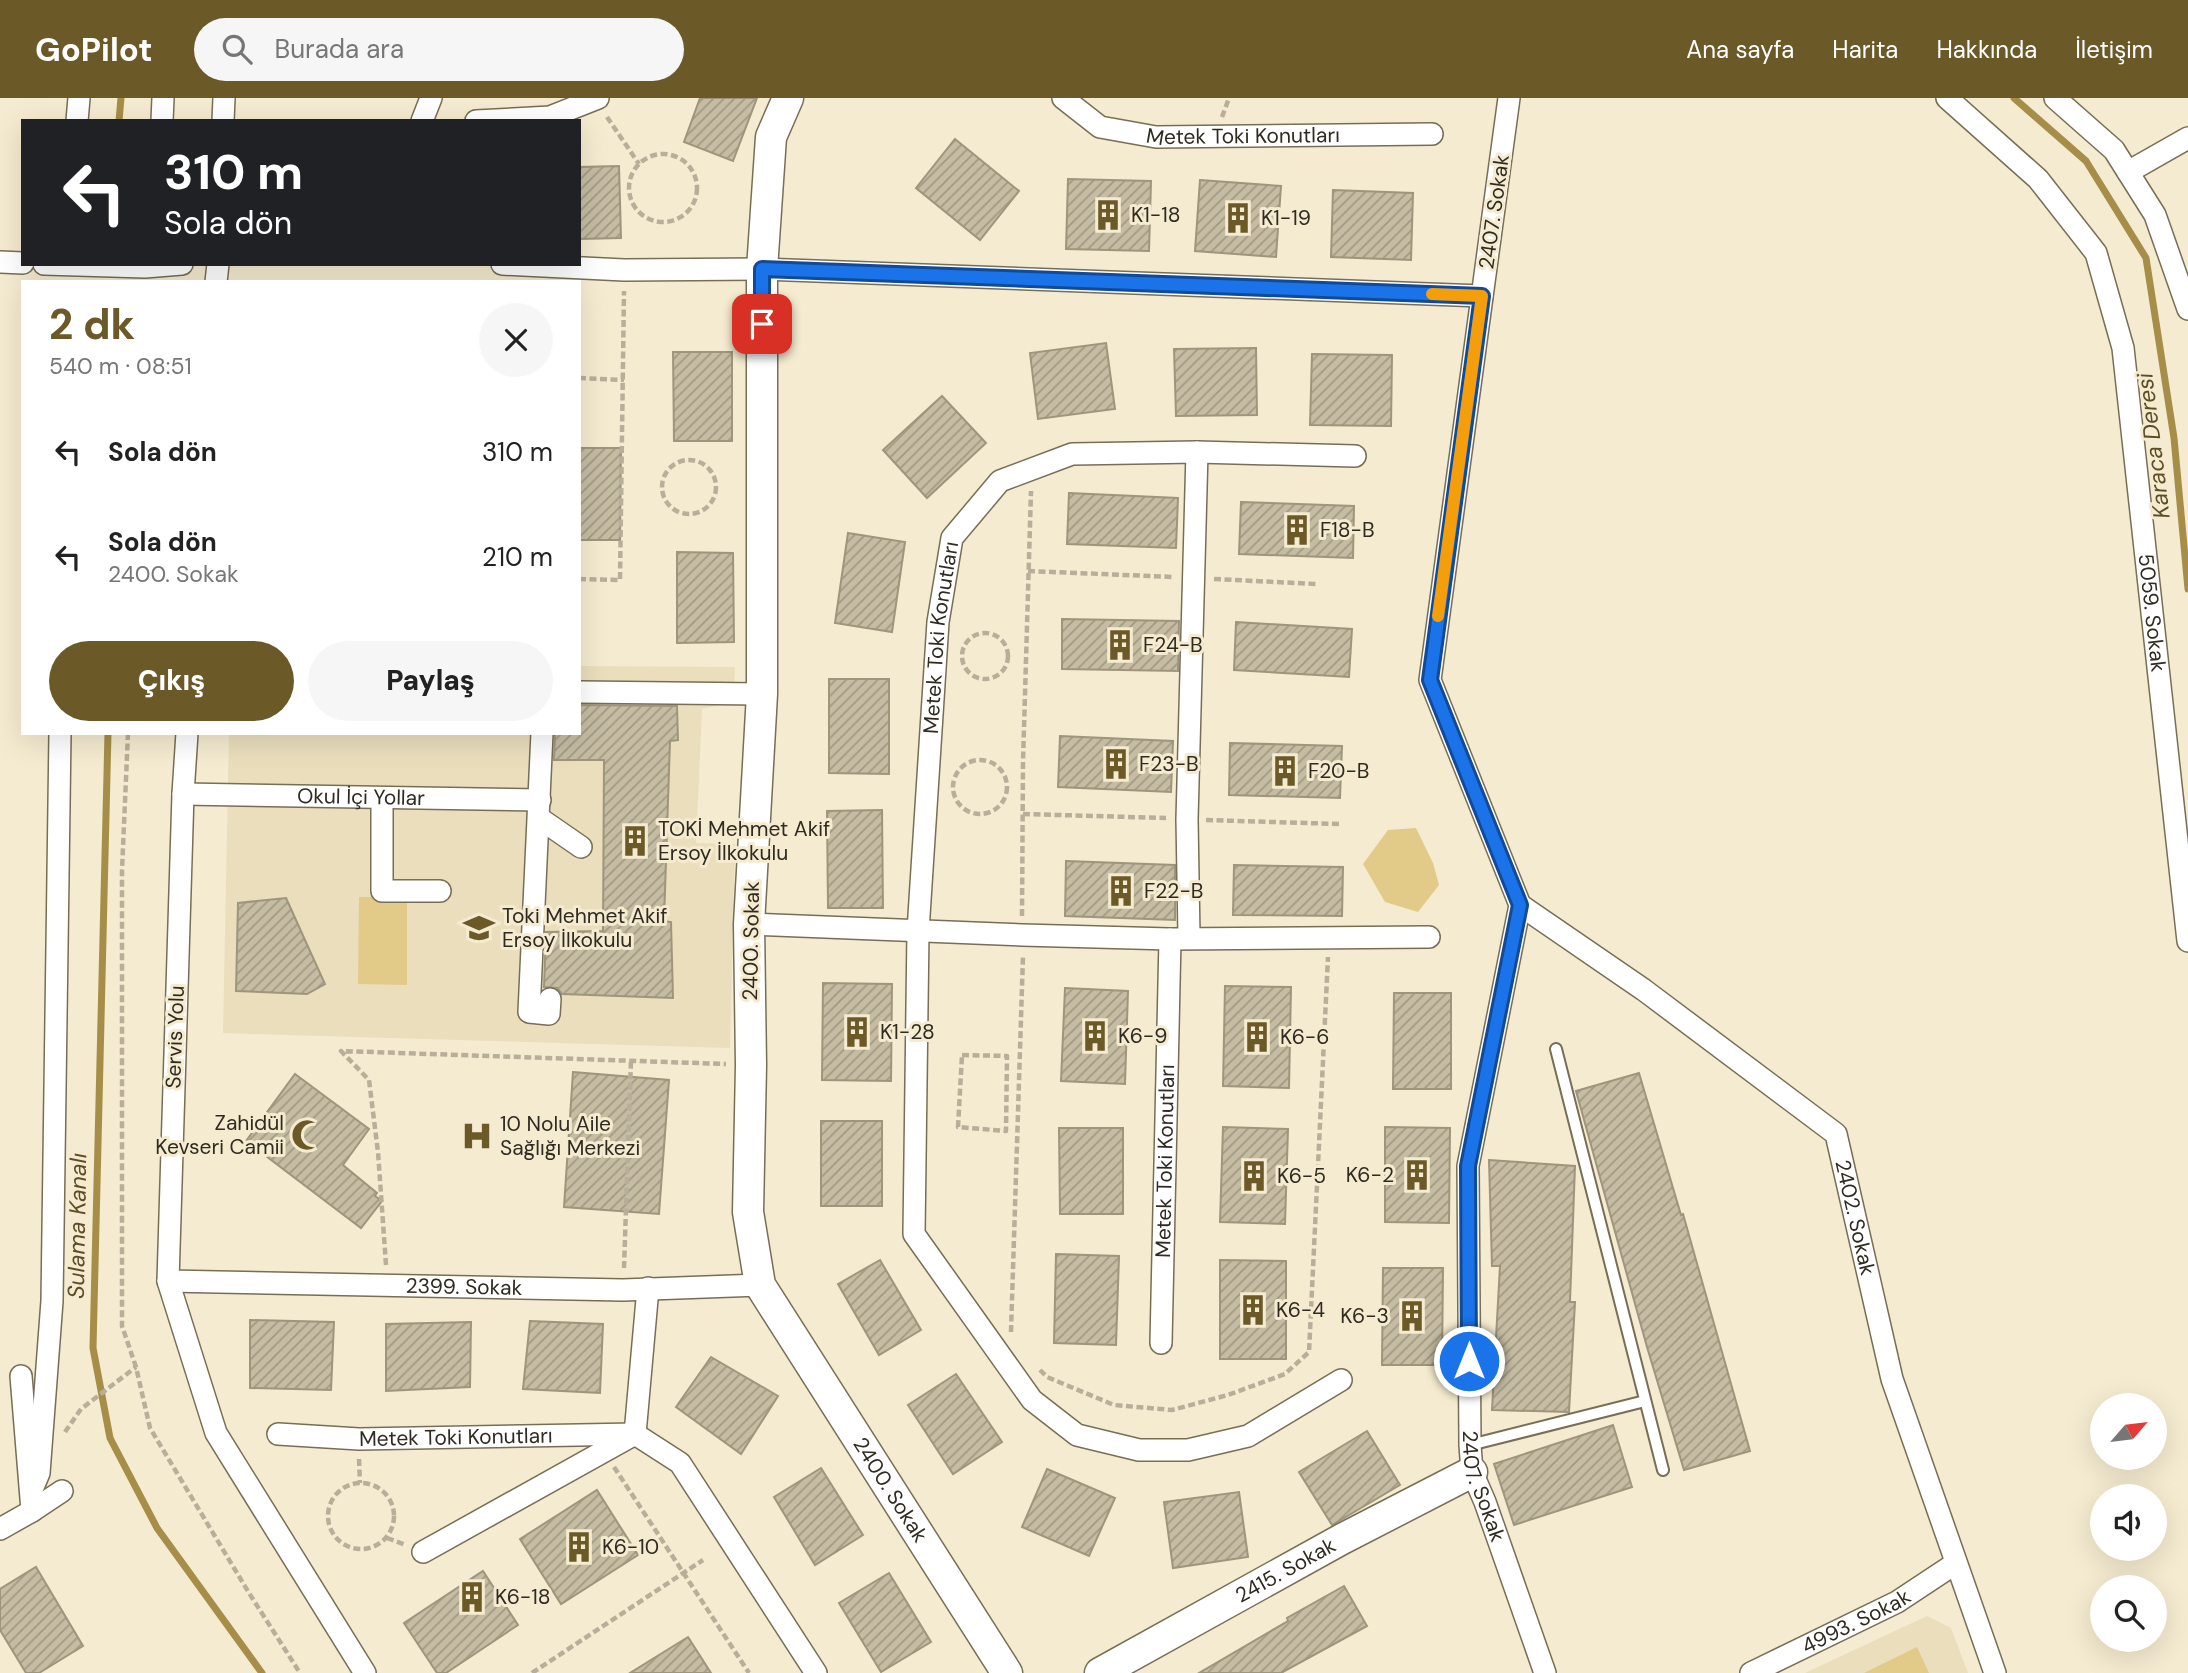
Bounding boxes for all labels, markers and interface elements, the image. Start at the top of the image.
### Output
search box [194,18,684,81]
text: GoPilot [35,28,152,71]
icon: search [218,30,256,68]
text: Burada ara [274,32,404,66]
text: Ana sayfa [1686,34,1794,65]
text: Harita [1832,34,1898,65]
text: Hakkında [1936,34,2037,65]
text: İletişim [2075,34,2153,65]
street label: Metek Toki Konutları [1144,121,1340,152]
text: 310 m [164,140,303,204]
icon: left [49,147,140,238]
street label: 2407. Sokak [1472,153,1516,271]
building icon: K1-18 [1091,198,1125,232]
place label: K1-18 [1131,201,1181,229]
building icon: K1-19 [1221,201,1255,235]
text: Sola dön [164,202,292,244]
place label: K1-19 [1261,204,1311,232]
pin [732,294,792,354]
text: 2 dk [49,297,135,352]
button: close [479,303,553,377]
icon: arrive [743,305,781,343]
text: 540 m · 08:51 [49,351,192,381]
water label: Karaca Deresi [2129,371,2177,521]
icon: left [49,433,87,471]
text: Sola dön [108,435,217,469]
text: 310 m [482,435,553,469]
building icon: F18-B [1280,513,1314,547]
place label: F18-B [1320,516,1375,544]
text: Sola dön [108,525,217,559]
icon: left [49,538,87,576]
street label: Metek Toki Konutları [917,539,965,735]
text: 210 m [482,540,553,574]
street label: 5059. Sokak [2132,552,2172,674]
text: 2400. Sokak [108,559,239,589]
building icon: F24-B [1103,628,1137,662]
place label: F24-B [1143,631,1203,659]
button: Çıkış [49,641,294,721]
button: Paylaş [308,641,553,721]
building icon: F23-B [1099,747,1133,781]
place label: F23-B [1139,750,1199,778]
building icon: F20-B [1268,754,1302,788]
place label: F20-B [1308,757,1370,785]
street label: Okul İçi Yollar [297,782,425,812]
place label: TOKİ Mehmet Akif Ersoy İlkokulu [658,815,830,867]
building icon: TOKİ Mehmet Akif Ersoy İlkokulu [618,824,652,858]
building icon: F22-B [1104,874,1138,908]
place label: F22-B [1144,877,1203,905]
street label: 2400. Sokak [736,881,766,1001]
place label: Toki Mehmet Akif Ersoy İlkokulu [502,902,667,954]
school or university icon: Toki Mehmet Akif Ersoy İlkokulu [462,911,496,945]
street label: Servis Yolu [159,985,191,1089]
building icon: K1-28 [840,1015,874,1049]
place label: K1-28 [880,1018,935,1046]
building icon: K6-9 [1078,1019,1112,1053]
building icon: K6-6 [1240,1020,1274,1054]
place label: K6-9 [1118,1022,1167,1050]
place label: K6-6 [1280,1023,1329,1051]
street label: Metek Toki Konutları [1149,1064,1181,1258]
place label: Zahidül Kevseri Camii [155,1109,284,1161]
place label: 10 Nolu Aile Sağlığı Merkezi [500,1110,640,1162]
mosque icon: Zahidül Kevseri Camii [290,1118,324,1152]
hospital icon: 10 Nolu Aile Sağlığı Merkezi [460,1119,494,1153]
water label: Sulama Kanalı [61,1153,93,1299]
street label: 2402. Sokak [1828,1157,1882,1278]
building icon: K6-2 [1400,1158,1434,1192]
building icon: K6-5 [1237,1159,1271,1193]
place label: K6-2 [1346,1161,1394,1189]
place label: K6-5 [1277,1162,1326,1190]
street label: 2399. Sokak [405,1272,523,1302]
building icon: K6-4 [1236,1293,1270,1327]
place label: K6-4 [1276,1296,1325,1324]
building icon: K6-3 [1395,1299,1429,1333]
place label: K6-3 [1340,1302,1389,1330]
position arrow [1432,1324,1506,1398]
north arrow [2090,1393,2166,1470]
map controls [2090,1393,2167,1652]
street label: Metek Toki Konutları [359,1421,553,1453]
street label: 2407. Sokak [1456,1430,1512,1546]
street label: 2400. Sokak [847,1432,934,1548]
button: sound [2090,1484,2167,1561]
building icon: K6-10 [562,1530,596,1564]
street label: 2415. Sokak [1230,1531,1341,1609]
place label: K6-10 [602,1533,659,1561]
button: search [2090,1575,2167,1652]
building icon: K6-18 [455,1580,489,1614]
place label: K6-18 [495,1583,551,1611]
street label: 4993. Sokak [1797,1583,1917,1660]

